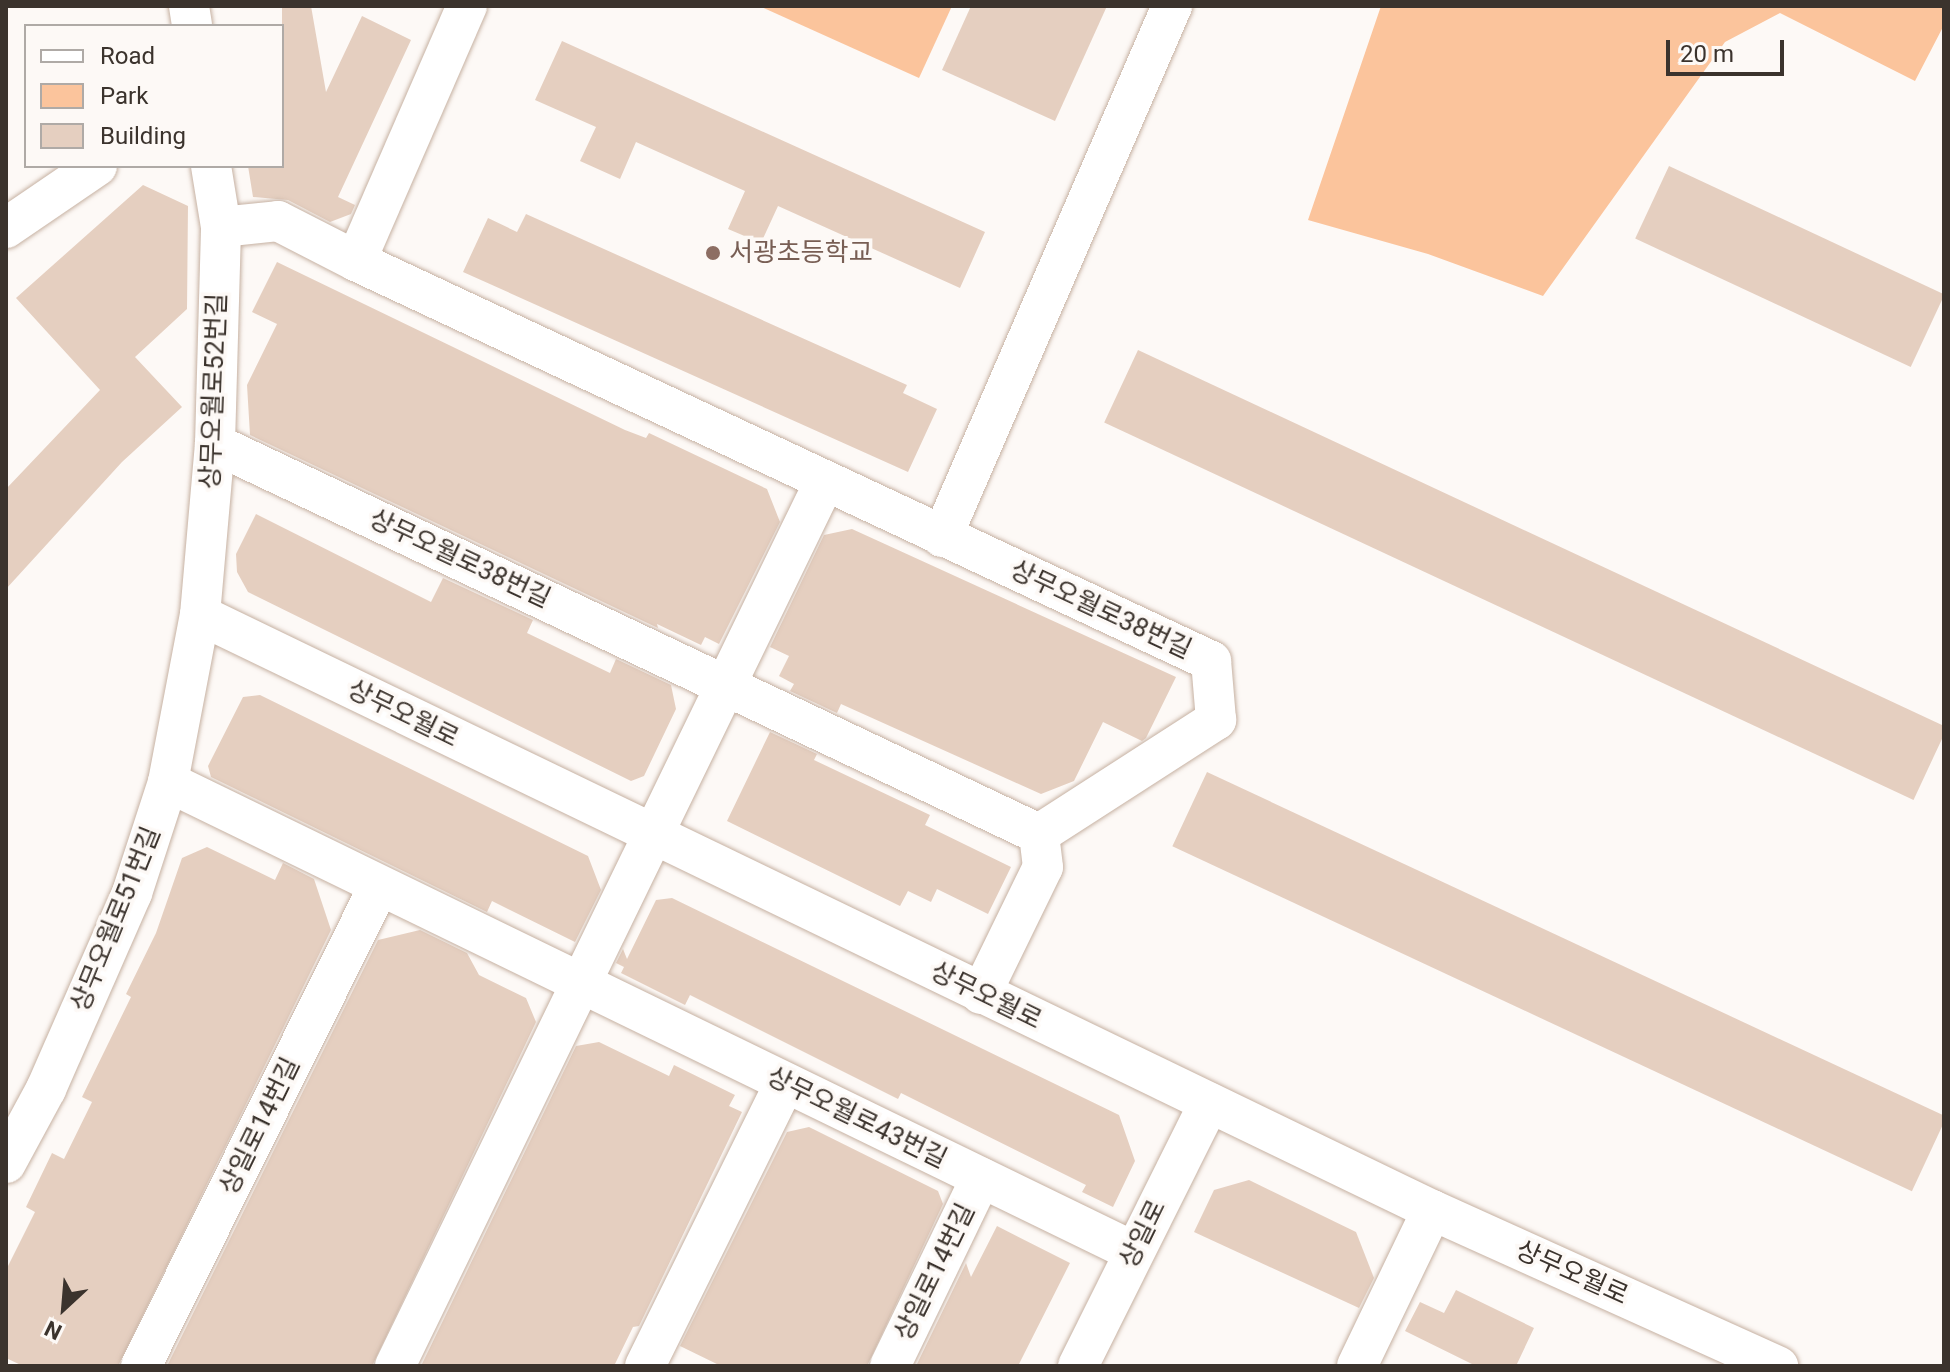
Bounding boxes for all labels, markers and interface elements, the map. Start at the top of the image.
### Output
legend [24,24,284,168]
scale bar [1670,24,1788,74]
text: 20 m [1680,40,1734,68]
text: Road [100,42,155,70]
text: Park [100,82,148,110]
text: Building [100,122,186,150]
place label: 서광초등학교 [729,237,873,269]
marker: 서광초등학교 [704,244,722,262]
street label: 상무오월로52번길 [195,292,233,490]
street label: 상무오월로38번길 [364,503,556,615]
street label: 상무오월로38번길 [1005,554,1197,666]
street label: 상무오월로 [342,674,464,754]
street label: 상무오월로51번길 [65,822,167,1016]
street label: 상무오월로 [925,956,1047,1036]
street label: 상일로14번길 [213,1052,307,1200]
street label: 상무오월로43번길 [762,1061,952,1175]
street label: 상일로 [1113,1195,1173,1273]
street label: 상일로14번길 [888,1198,982,1346]
street label: 상무오월로 [1511,1234,1633,1312]
north arrow [24,1268,104,1348]
text: N [41,1315,66,1345]

